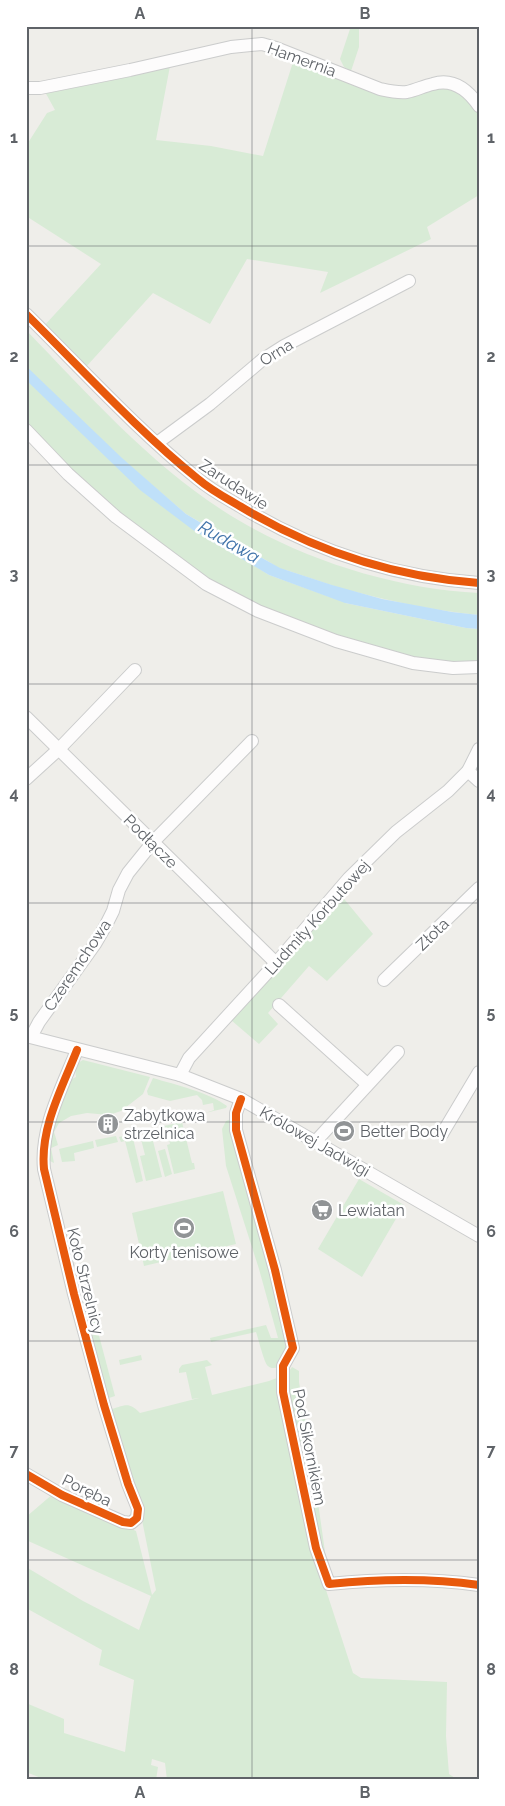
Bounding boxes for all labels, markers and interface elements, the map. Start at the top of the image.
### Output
text: A [135,4,146,23]
text: B [360,4,371,23]
street label: Hamernia [265,38,339,81]
text: 1 [10,128,18,147]
text: 1 [487,128,495,147]
street label: Orna [256,335,296,370]
text: 2 [9,347,19,366]
text: 2 [486,347,496,366]
street label: Zarudawie [196,455,272,514]
water label: Rudawa [195,516,264,568]
text: 3 [10,565,19,584]
text: 3 [487,565,496,584]
text: 4 [9,784,19,803]
text: 4 [486,784,496,803]
street label: Podłącze [120,810,182,872]
street label: Ludmiły Korbutowej [261,856,374,979]
street label: Złota [412,914,453,954]
street label: Czeremchowa [40,916,115,1015]
text: 5 [10,1003,19,1022]
text: 5 [487,1003,496,1022]
street label: Królowej Jadwigi [256,1102,373,1181]
place label: Zabytkowa strzelnica [124,1106,205,1143]
building icon: Zabytkowa strzelnica [96,1112,120,1136]
sports icon: Better Body [332,1119,356,1143]
place label: Better Body [360,1122,448,1141]
supermarket icon: Lewiatan [310,1198,334,1222]
place label: Lewiatan [338,1201,405,1220]
sports icon: Korty tenisowe [172,1216,196,1240]
text: 6 [9,1222,19,1241]
text: 6 [486,1222,496,1241]
street label: Koło Strzelnicy [63,1226,108,1337]
place label: Korty tenisowe [129,1243,239,1262]
street label: Pod Sikornikiem [289,1387,330,1507]
text: 7 [10,1441,19,1460]
text: 7 [487,1441,496,1460]
street label: Poręba [59,1470,115,1511]
text: 8 [9,1660,19,1679]
text: 8 [486,1660,496,1679]
text: A [135,1783,146,1802]
text: B [360,1783,371,1802]

